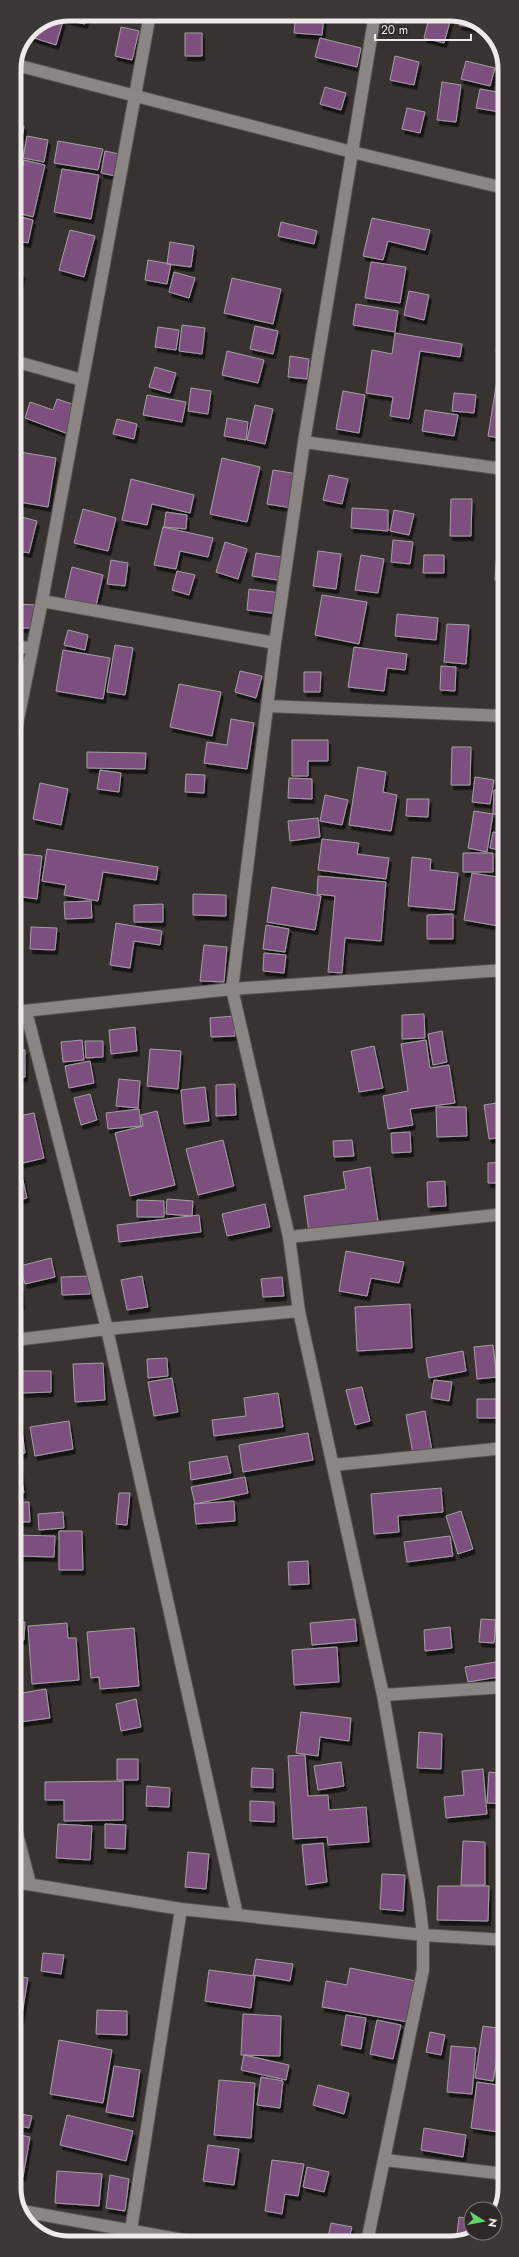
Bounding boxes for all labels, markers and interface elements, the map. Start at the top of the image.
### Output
scale bar [375,16,471,42]
text: 20 m [381,21,408,39]
north arrow [463,2201,503,2241]
text: N [484,2217,502,2229]

